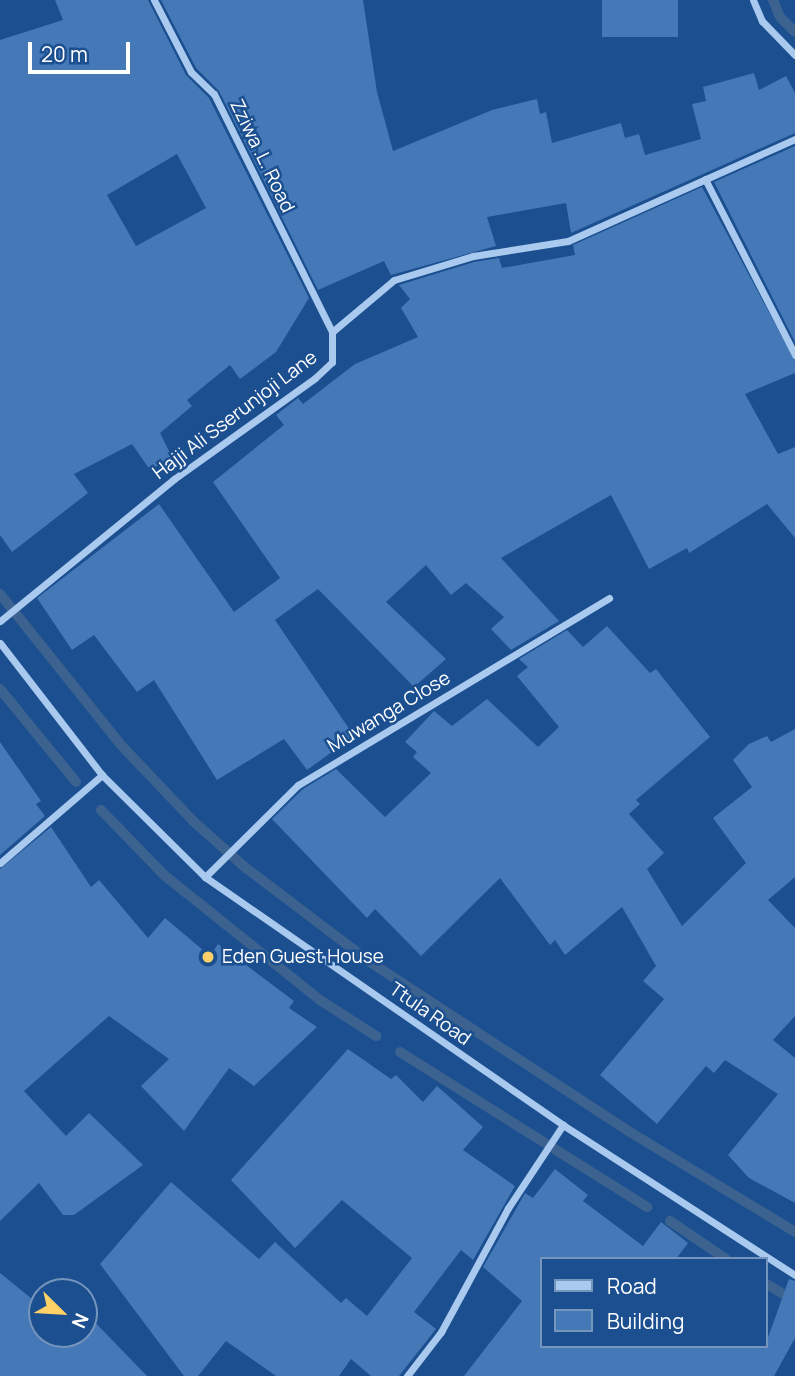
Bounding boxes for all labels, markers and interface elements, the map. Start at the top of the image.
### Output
scale bar [32,28,133,72]
text: 20 m [41,40,88,68]
street label: Zziwa .L. Road [225,96,299,216]
street label: Hajji Ali Sserunjoji Lane [148,346,322,484]
street label: Muwanga Close [324,666,454,758]
place label: Eden Guest House [222,946,384,968]
marker: Eden Guest House [200,949,216,965]
street label: Ttula Road [385,978,475,1050]
legend [540,1257,767,1348]
text: Road [607,1272,657,1300]
north arrow [28,1278,98,1348]
text: Building [607,1307,684,1335]
text: N [66,1309,95,1332]

